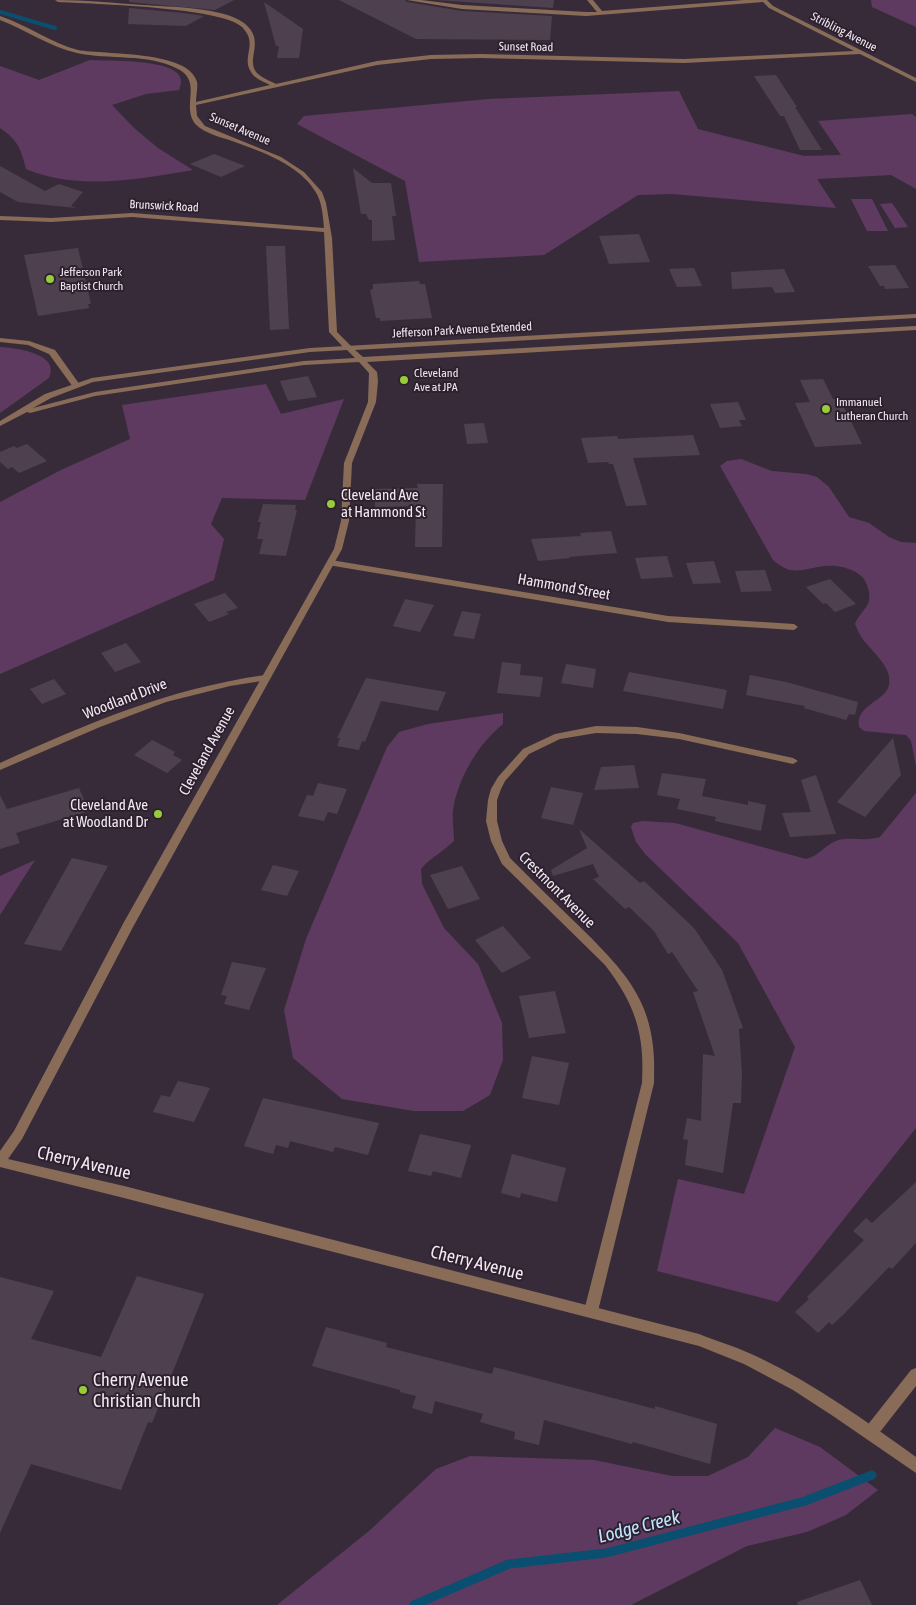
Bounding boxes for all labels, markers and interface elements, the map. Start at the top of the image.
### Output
street label: Stribling Avenue [809,9,879,55]
street label: Sunset Road [499,39,553,55]
street label: Sunset Avenue [207,110,273,148]
street label: Brunswick Road [129,197,199,215]
place label: Jefferson Park Baptist Church [60,265,123,293]
marker: Jefferson Park Baptist Church [44,273,56,285]
street label: Jefferson Park Avenue Extended [392,319,532,341]
place label: Cleveland Ave at JPA [414,366,458,394]
marker: Cleveland Ave at JPA [398,374,410,386]
place label: Immanuel Lutheran Church [836,395,908,423]
marker: Immanuel Lutheran Church [820,403,832,415]
place label: Cleveland Ave at Hammond St [341,486,426,521]
marker: Cleveland Ave at Hammond St [325,498,337,510]
street label: Hammond Street [516,570,612,604]
street label: Woodland Drive [81,675,169,723]
street label: Cleveland Avenue [175,703,239,799]
place label: Cleveland Ave at Woodland Dr [63,796,148,831]
marker: Cleveland Ave at Woodland Dr [152,808,164,820]
street label: Crestmont Avenue [515,848,599,932]
street label: Cherry Avenue [35,1142,133,1184]
street label: Cherry Avenue [428,1241,526,1285]
place label: Cherry Avenue Christian Church [93,1369,201,1412]
marker: Cherry Avenue Christian Church [77,1384,89,1396]
water label: Lodge Creek [596,1506,682,1548]

